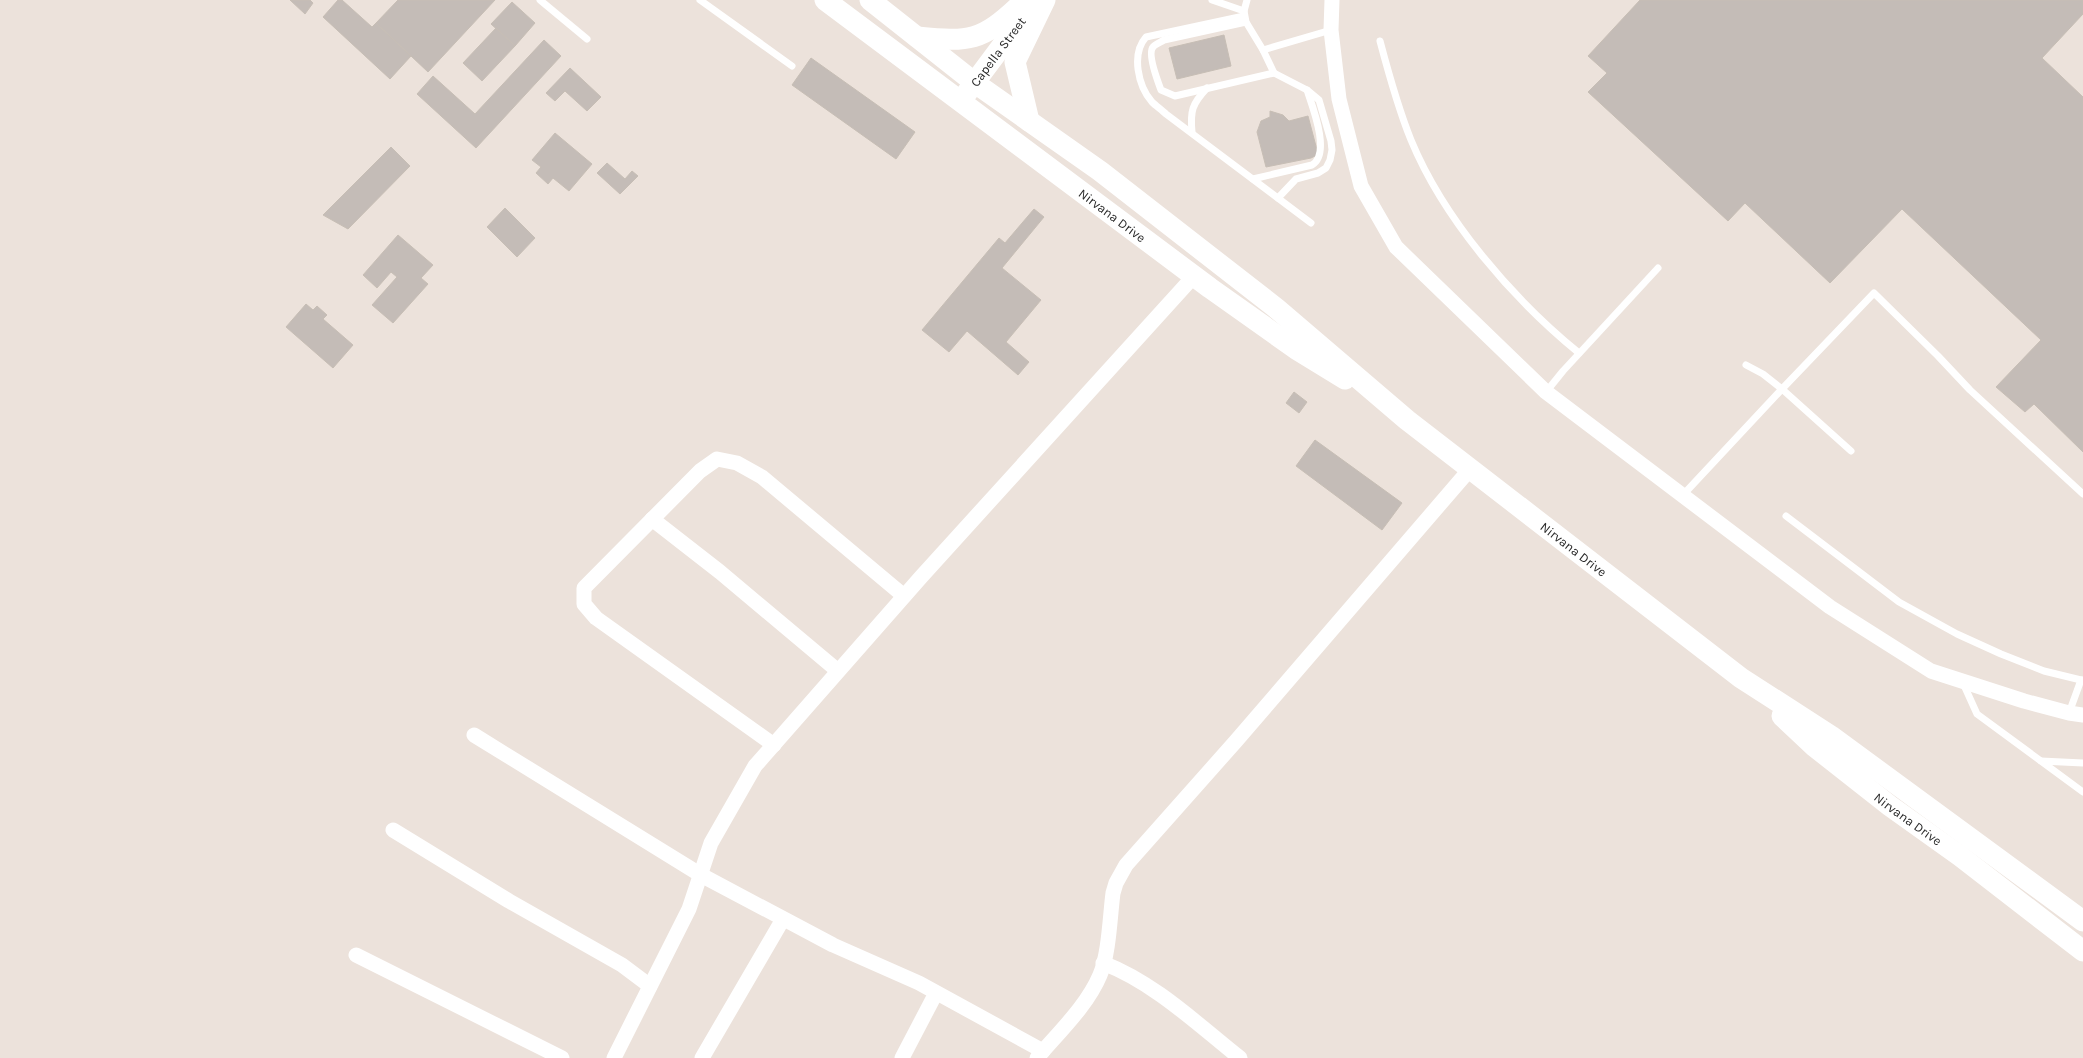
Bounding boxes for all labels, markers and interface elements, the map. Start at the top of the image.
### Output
street label: Capella Street [967,14,1029,89]
street label: Nirvana Drive [1076,186,1149,246]
street label: Nirvana Drive [1537,519,1610,580]
street label: Nirvana Drive [1871,790,1945,849]

